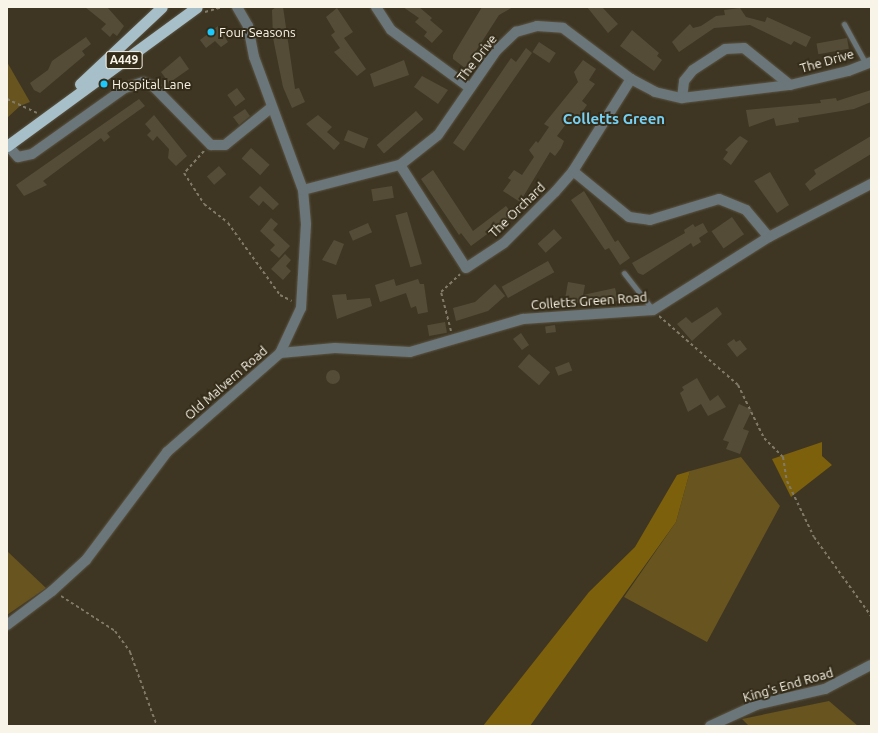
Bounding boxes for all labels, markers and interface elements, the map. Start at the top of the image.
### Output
place label: Four Seasons [219,24,296,40]
marker: Four Seasons [206,27,216,37]
street label: The Drive [454,31,500,85]
street label: The Drive [798,46,856,76]
road number: A449 [105,50,143,70]
place label: Hospital Lane [112,76,191,92]
marker: Hospital Lane [99,79,109,89]
district label: Colletts Green [563,110,665,128]
street label: The Orchard [486,179,548,241]
street label: Colletts Green Road [530,289,648,313]
street label: Old Malvern Road [182,343,270,423]
street label: King's End Road [741,665,835,705]

